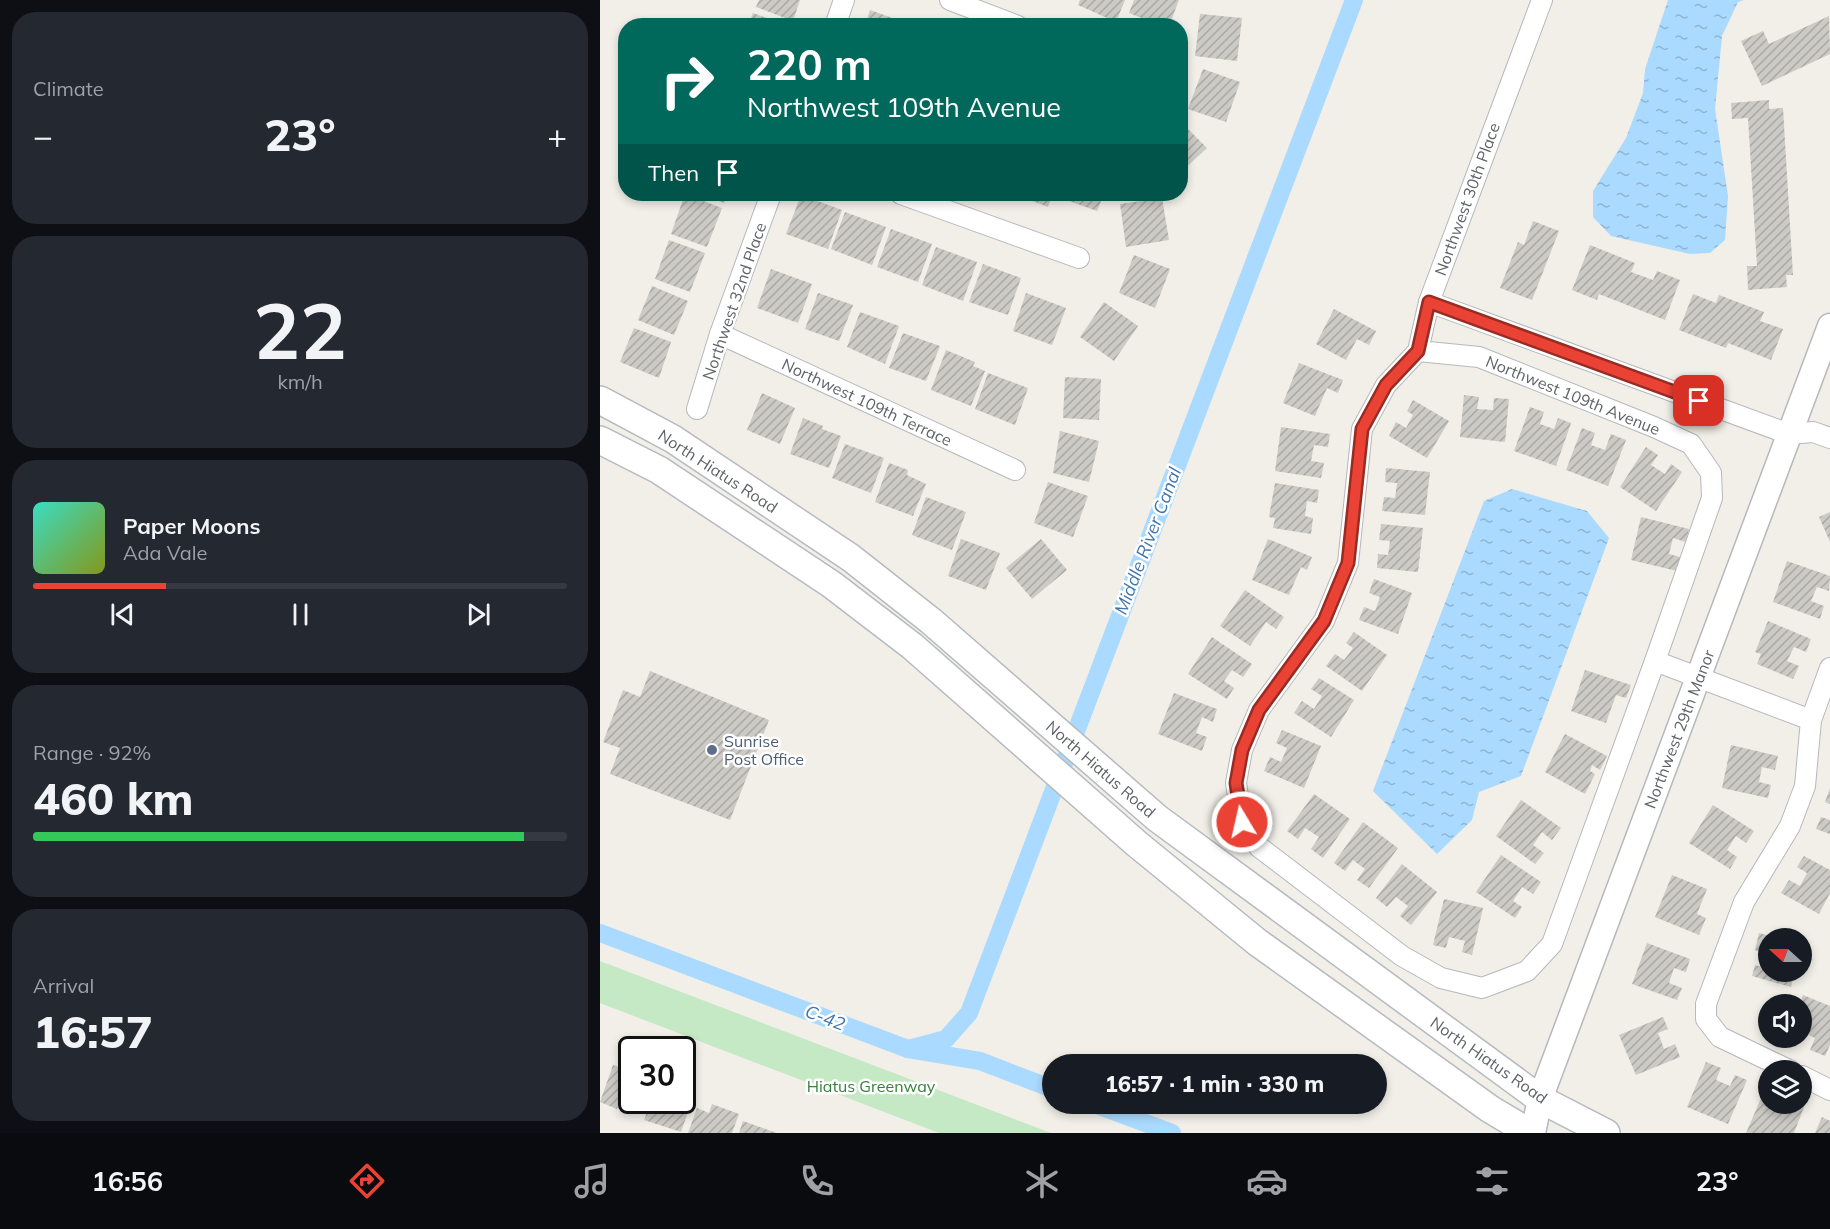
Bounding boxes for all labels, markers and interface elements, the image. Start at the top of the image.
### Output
text: 220 m [747,38,872,91]
icon: right [648,42,726,120]
text: Climate [33,76,104,101]
text: Northwest 109th Avenue [747,90,1061,124]
text: 23° [264,106,336,162]
text: − [33,115,53,156]
text: + [547,115,567,156]
street label: Northwest 30th Place [1430,120,1504,278]
icon: arrive [711,156,744,189]
text: Then [648,159,699,187]
street label: Northwest 32nd Place [698,220,770,382]
text: 22 [253,281,347,379]
street label: Northwest 109th Avenue [1483,351,1663,439]
street label: Northwest 109th Terrace [779,354,955,450]
text: km/h [277,369,323,394]
pin [1673,375,1724,426]
icon: arrive [1682,384,1715,417]
street label: North Hiatus Road [655,425,781,517]
water label: Middle River Canal [1109,463,1186,618]
text: Paper Moons [123,512,261,540]
text: Ada Vale [123,540,207,565]
icon: previous [106,598,139,631]
icon: pause [284,598,317,631]
icon: next [462,598,495,631]
street label: Northwest 29th Manor [1639,647,1719,811]
street label: North Hiatus Road [1042,716,1160,822]
place label: Sunrise Post Office [724,731,804,769]
text: Range · 92% [33,740,151,765]
marker: Sunrise Post Office [705,743,719,757]
text: 460 km [33,770,194,826]
position arrow [1210,790,1274,854]
north arrow [1758,928,1812,982]
map controls [1758,928,1812,1114]
text: Arrival [33,973,94,998]
button: sound [1758,994,1812,1048]
water label: C-42 [802,999,849,1036]
text: 16:57 [33,1003,153,1059]
street label: North Hiatus Road [1427,1012,1551,1108]
speed limit sign: 30 [618,1036,696,1114]
button: layers [1758,1060,1812,1114]
text: 16:57 · 1 min · 330 m [1105,1070,1324,1098]
park label: Hiatus Greenway [807,1076,936,1096]
icon: directions [346,1160,388,1202]
icon: music [571,1160,613,1202]
icon: phone [796,1160,838,1202]
icon: climate [1021,1160,1063,1202]
icon: car [1246,1160,1288,1202]
icon: filters [1471,1160,1513,1202]
text: 16:56 [91,1164,163,1198]
text: 23° [1696,1164,1738,1198]

